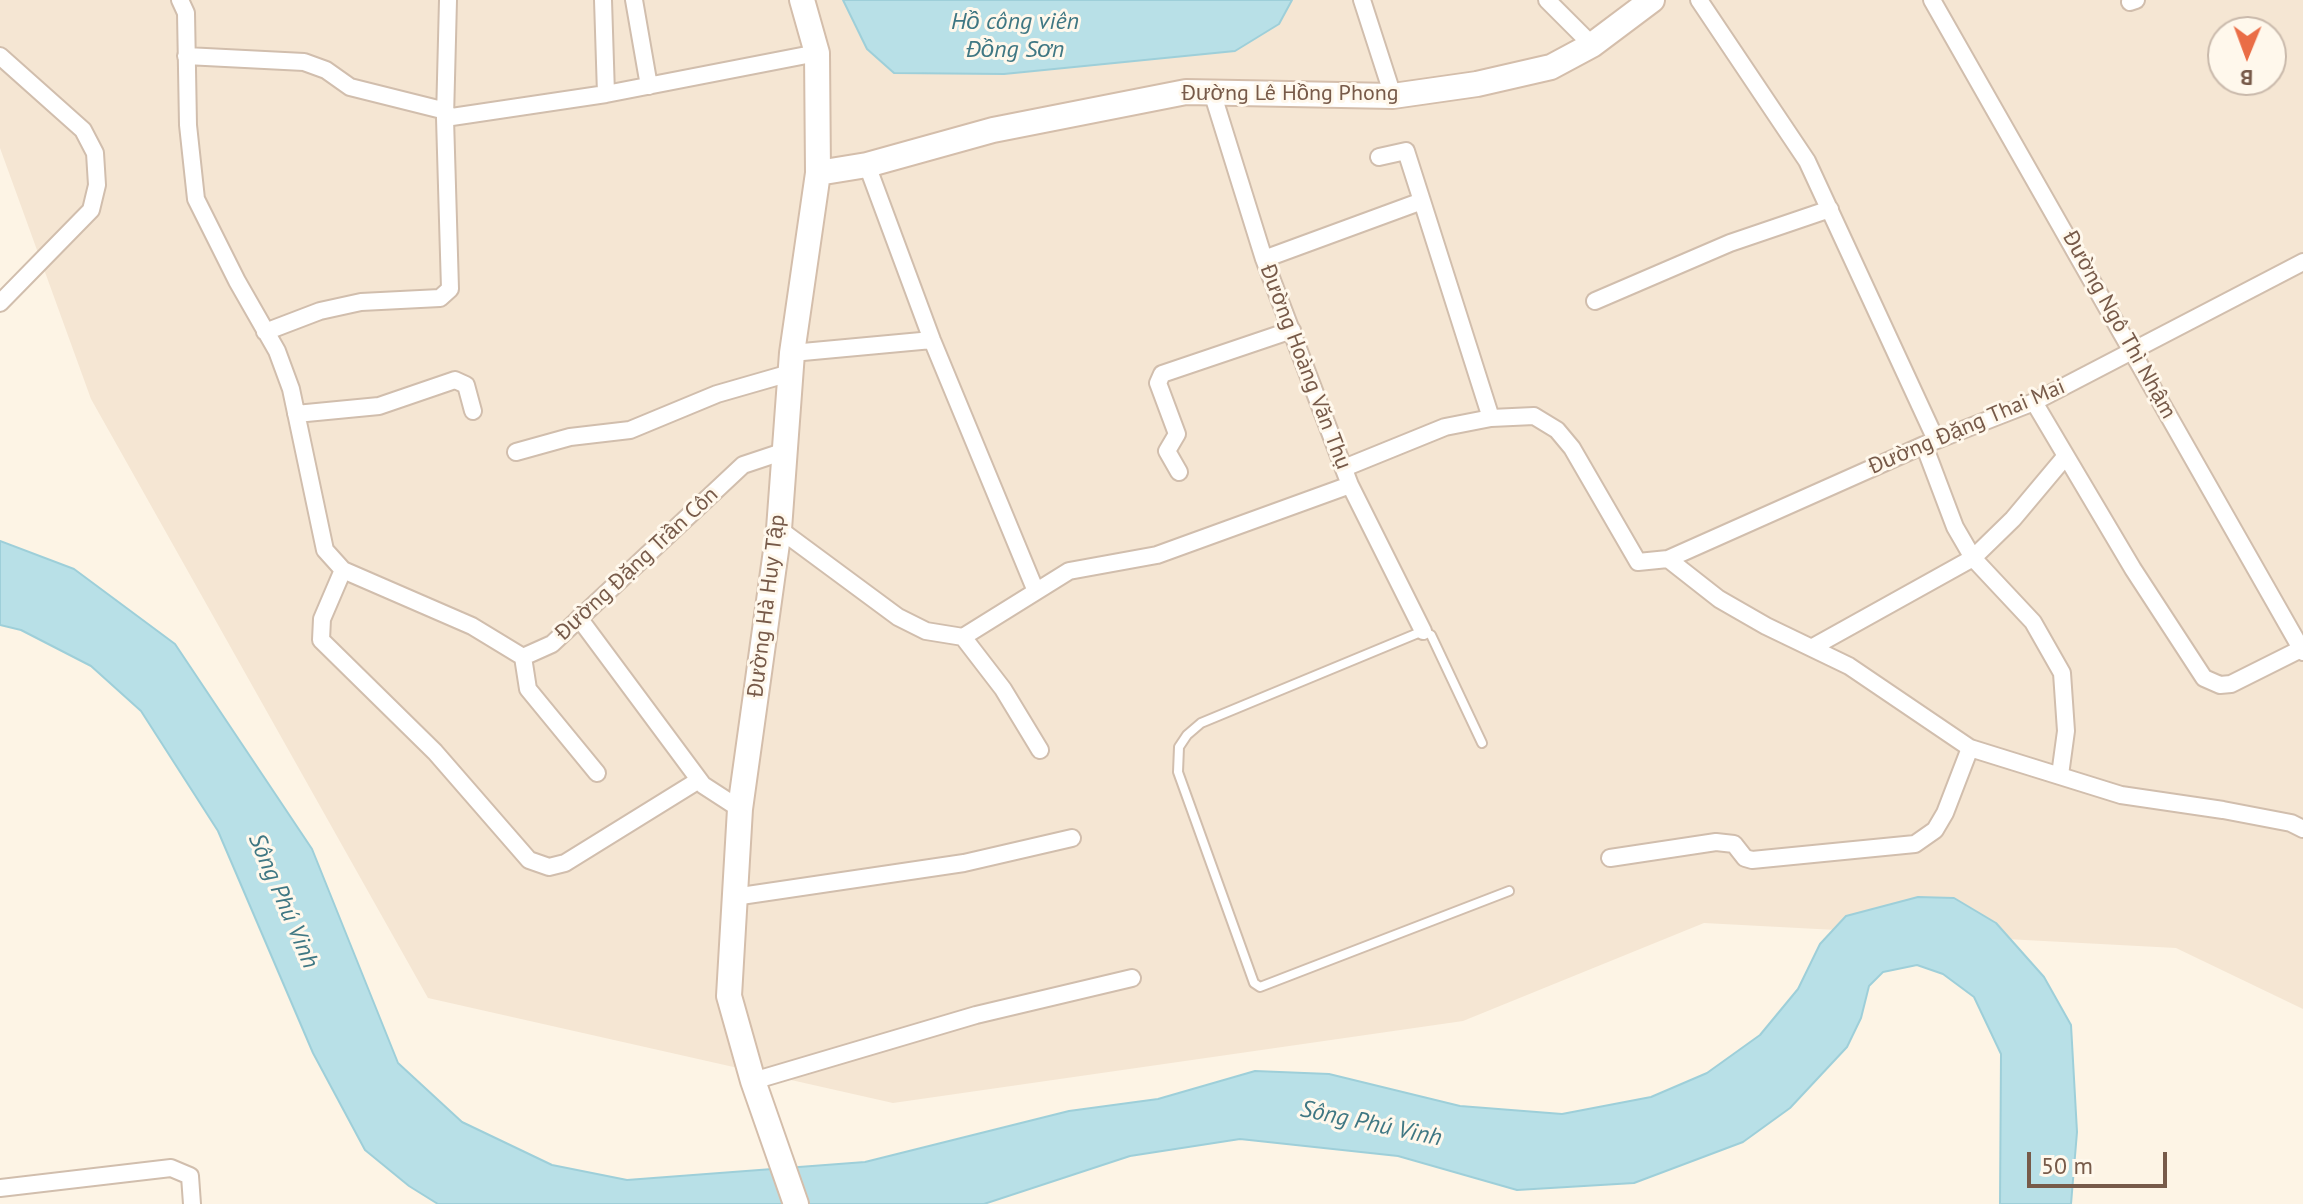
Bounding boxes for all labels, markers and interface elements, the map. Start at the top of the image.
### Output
water label: Hồ công viên Đồng Sơn [951,8,1079,64]
north arrow [2207,16,2287,96]
text: B [2240,64,2253,92]
street label: Đường Lê Hồng Phong [1181,81,1399,107]
street label: Đường Ngô Thì Nhậm [2056,227,2182,423]
street label: Đường Hoàng Văn Thụ [1254,261,1356,473]
street label: Đường Đặng Thai Mai [1865,374,2069,480]
street label: Đường Đặng Trần Côn [550,482,724,646]
street label: Đường Hà Huy Tập [743,513,791,699]
water label: Sông Phú Vinh [242,829,324,973]
water label: Sông Phú Vinh [1298,1095,1444,1153]
scale bar [2031,1136,2171,1186]
text: 50 m [2041,1150,2093,1181]

